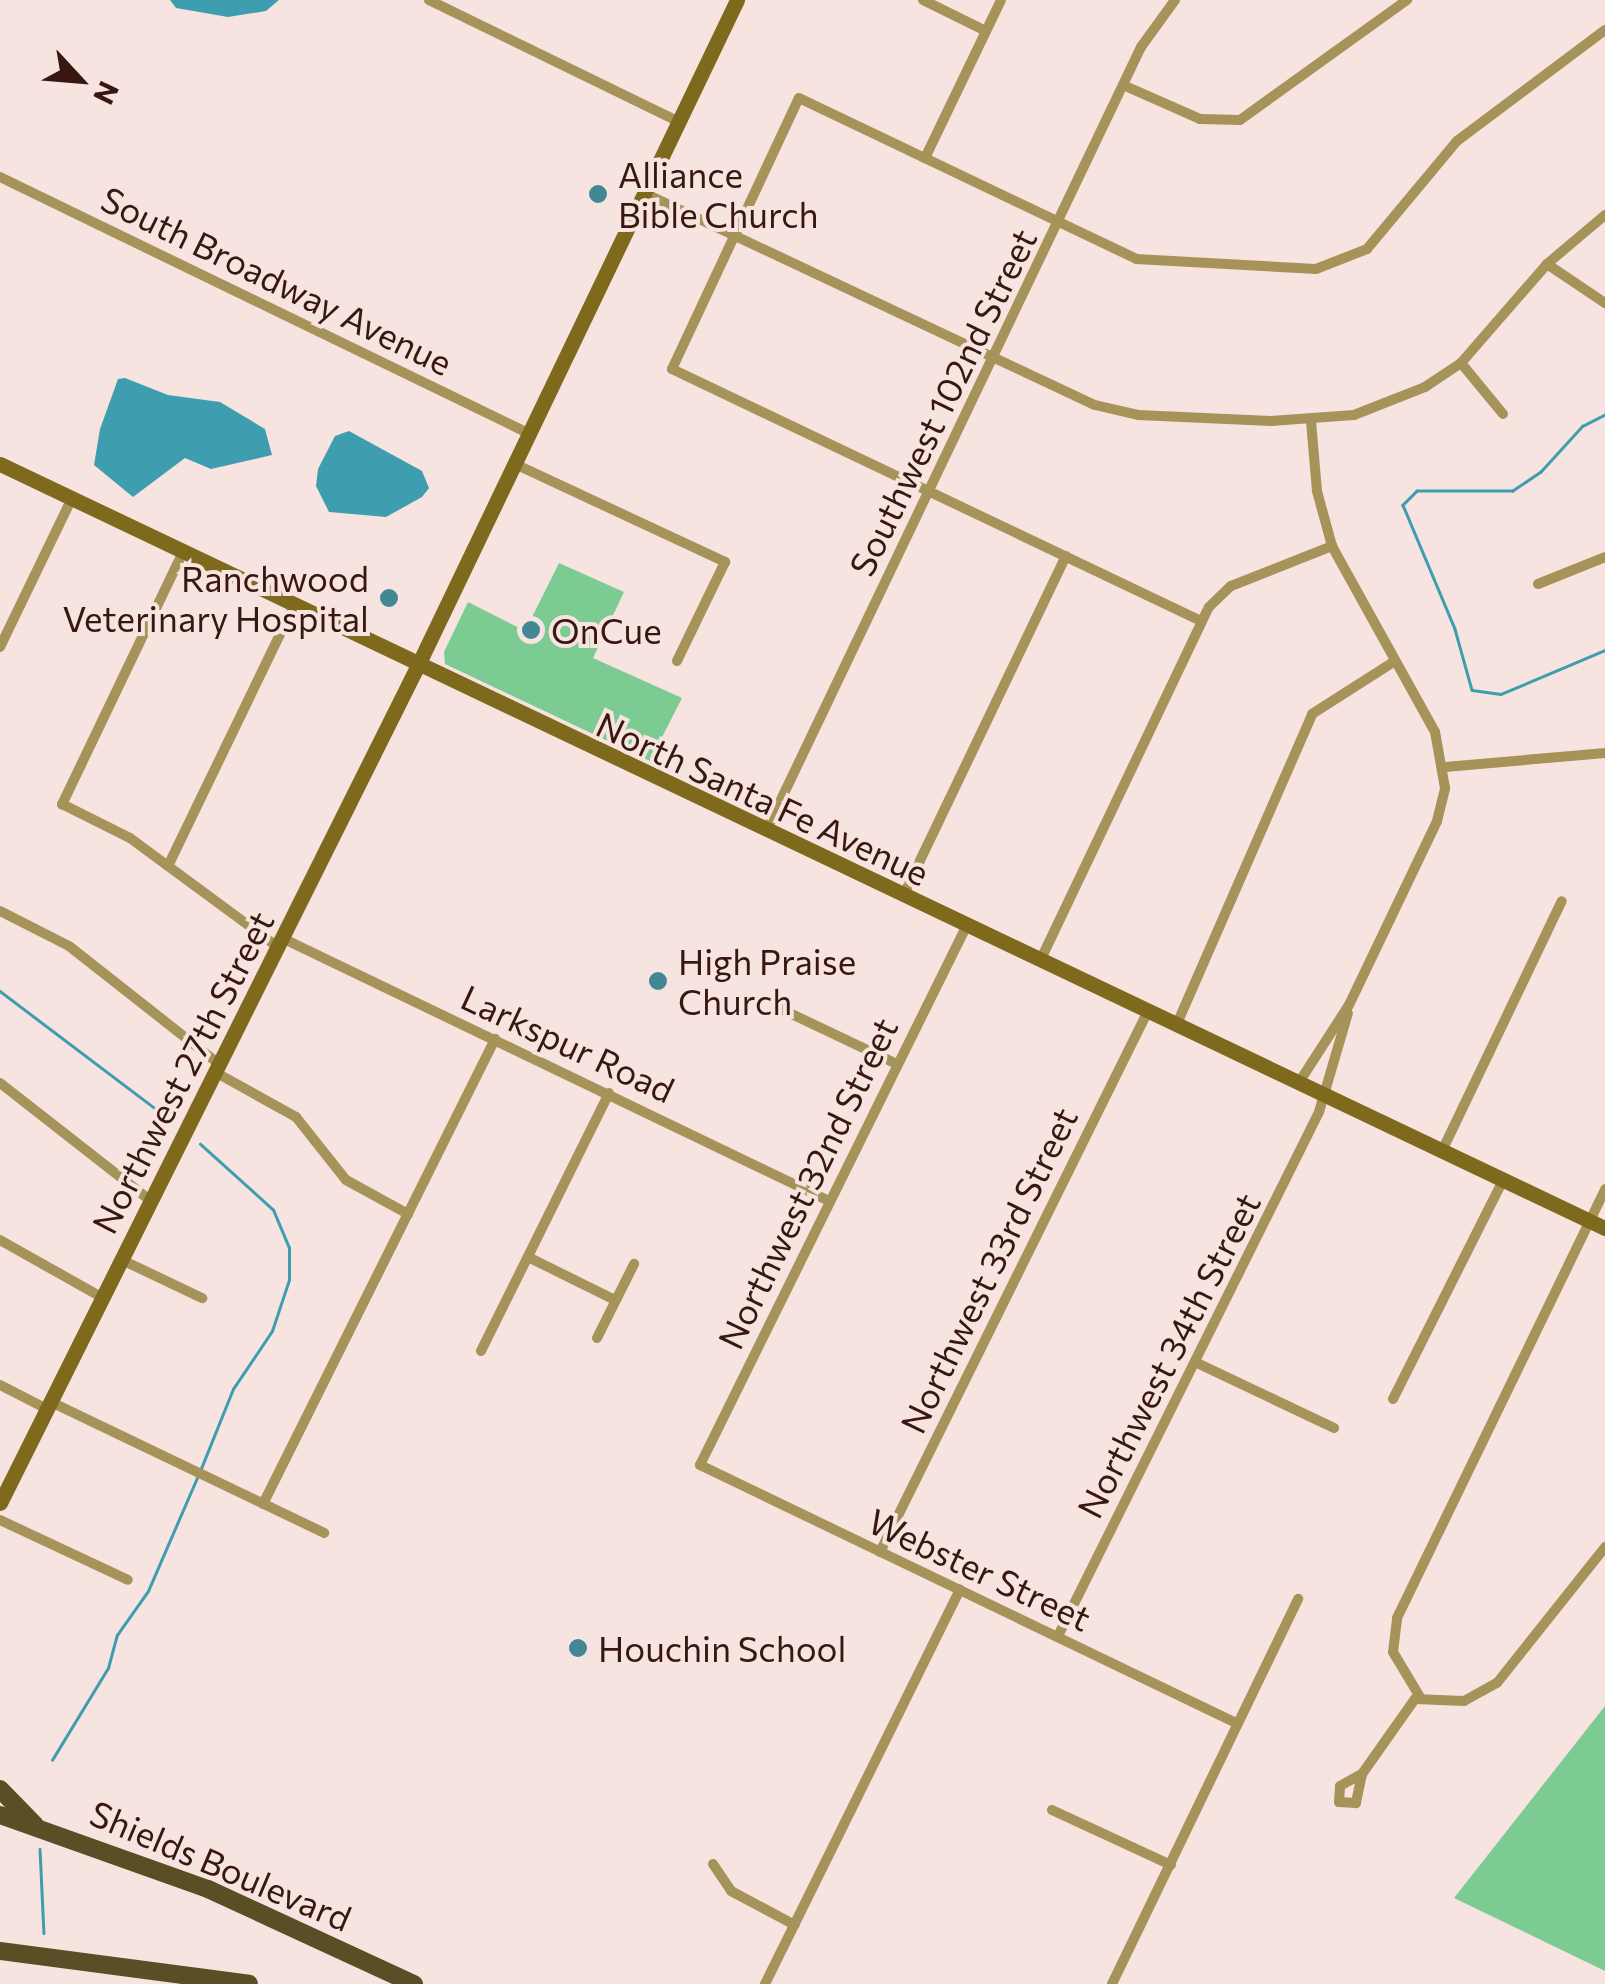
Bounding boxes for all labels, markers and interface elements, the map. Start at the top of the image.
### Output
north arrow [30,30,130,130]
text: N [87,76,127,110]
place label: Alliance Bible Church [618,153,819,235]
street label: South Broadway Avenue [95,177,459,383]
marker: Alliance Bible Church [587,183,609,205]
street label: Southwest 102nd Street [840,222,1044,582]
place label: Ranchwood Veterinary Hospital [63,557,369,639]
marker: Ranchwood Veterinary Hospital [378,587,400,609]
place label: OnCue [551,609,662,651]
marker: OnCue [520,619,542,641]
street label: North Santa Fe Avenue [590,703,936,893]
street label: Northwest 27th Street [83,904,281,1240]
place label: High Praise Church [678,940,856,1022]
marker: High Praise Church [647,970,669,992]
street label: Larkspur Road [455,975,681,1111]
street label: Northwest 32nd Street [709,1011,905,1355]
street label: Northwest 33rd Street [891,1100,1085,1440]
street label: Northwest 34th Street [1068,1186,1268,1524]
street label: Webster Street [862,1499,1098,1639]
place label: Houchin School [598,1627,846,1669]
marker: Houchin School [567,1637,589,1659]
street label: Shields Boulevard [84,1791,358,1939]

